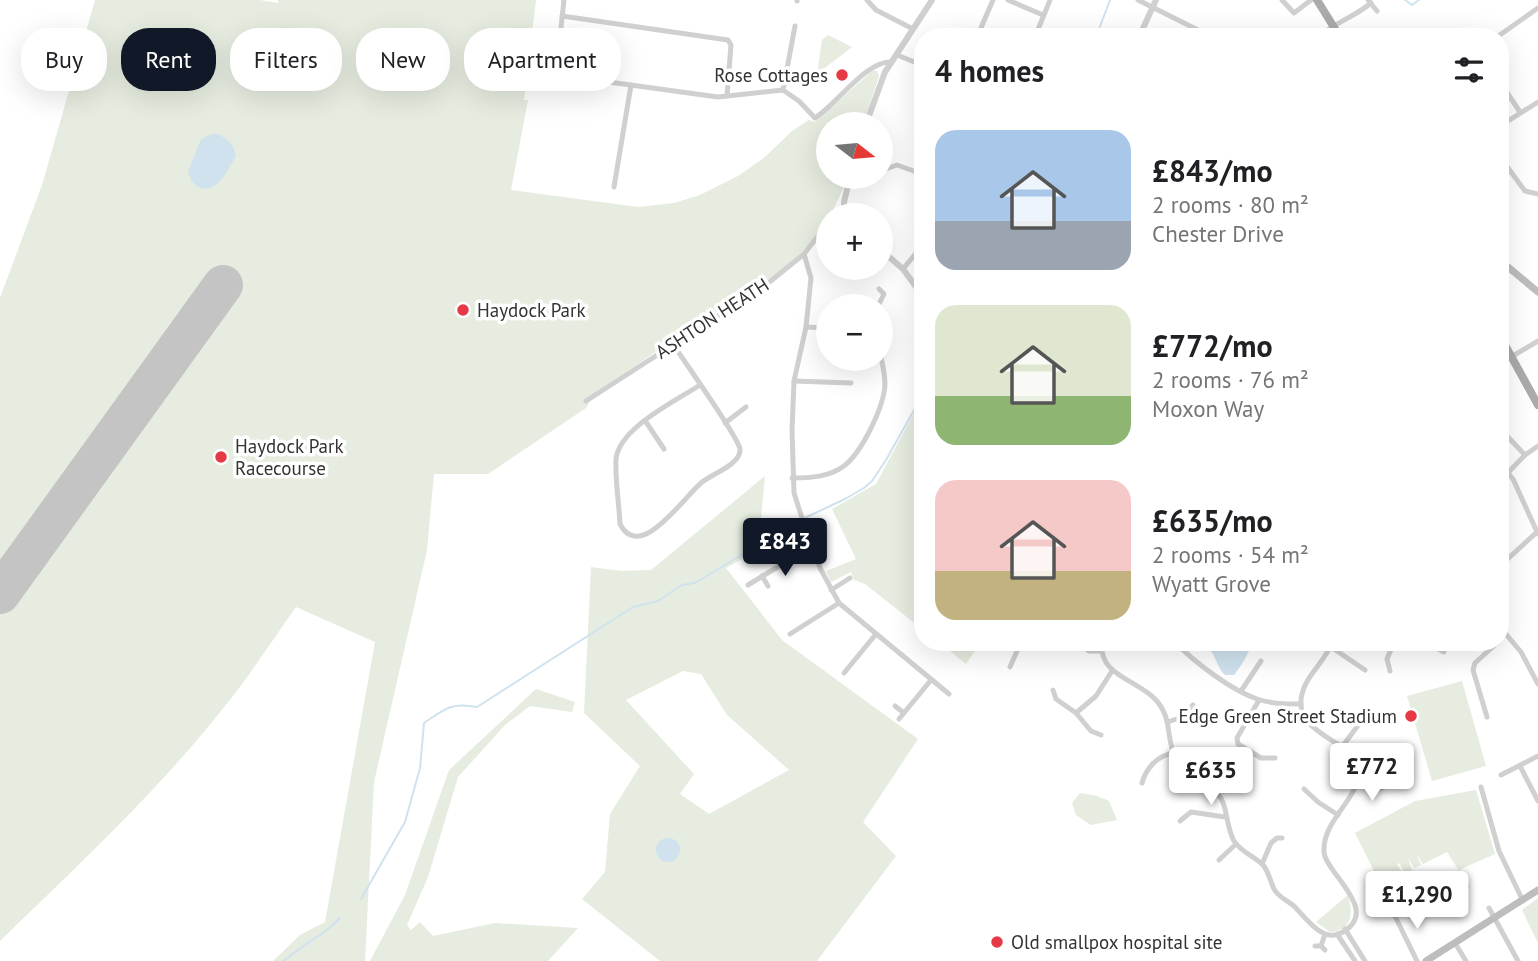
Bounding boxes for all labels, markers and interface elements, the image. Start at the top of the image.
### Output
chip: Buy [21,28,107,91]
chip: Rent [121,28,216,91]
chip: Filters [230,28,342,91]
chip: New [356,28,450,91]
chip: Apartment [464,28,621,91]
text: 4 homes [935,51,1044,90]
icon: filters [1450,51,1488,89]
place label: Rose Cottages [714,63,828,87]
marker: Rose Cottages [834,67,850,83]
north arrow [816,112,892,189]
map controls [816,112,893,371]
text: £843/mo [1152,151,1273,190]
icon: home [991,158,1075,242]
text: 2 rooms · 80 m² [1152,190,1309,219]
button: + [816,203,893,280]
text: Chester Drive [1152,219,1284,248]
street label: ASHTON HEATH [651,272,773,364]
button: − [816,294,893,371]
place label: Haydock Park [477,298,586,322]
marker: Haydock Park [455,302,471,318]
text: £772/mo [1152,326,1273,365]
icon: home [991,333,1075,417]
text: 2 rooms · 76 m² [1152,365,1309,394]
text: Moxon Way [1152,394,1264,423]
place label: Haydock Park Racecourse [235,434,344,480]
marker: Haydock Park Racecourse [213,449,229,465]
text: £635/mo [1152,501,1273,540]
icon: home [991,508,1075,592]
pin: £843 [744,518,826,578]
text: £843 [759,526,811,555]
text: 2 rooms · 54 m² [1152,540,1309,569]
text: Wyatt Grove [1152,569,1271,598]
place label: Edge Green Street Stadium [1178,704,1397,728]
marker: Edge Green Street Stadium [1403,708,1419,724]
pin: £772 [1331,744,1413,803]
pin: £635 [1170,748,1252,807]
text: £772 [1346,751,1398,780]
text: £635 [1185,755,1237,784]
pin: £1,290 [1360,872,1474,931]
text: £1,290 [1381,879,1453,908]
place label: Old smallpox hospital site [1011,930,1223,954]
marker: Old smallpox hospital site [989,934,1005,950]

